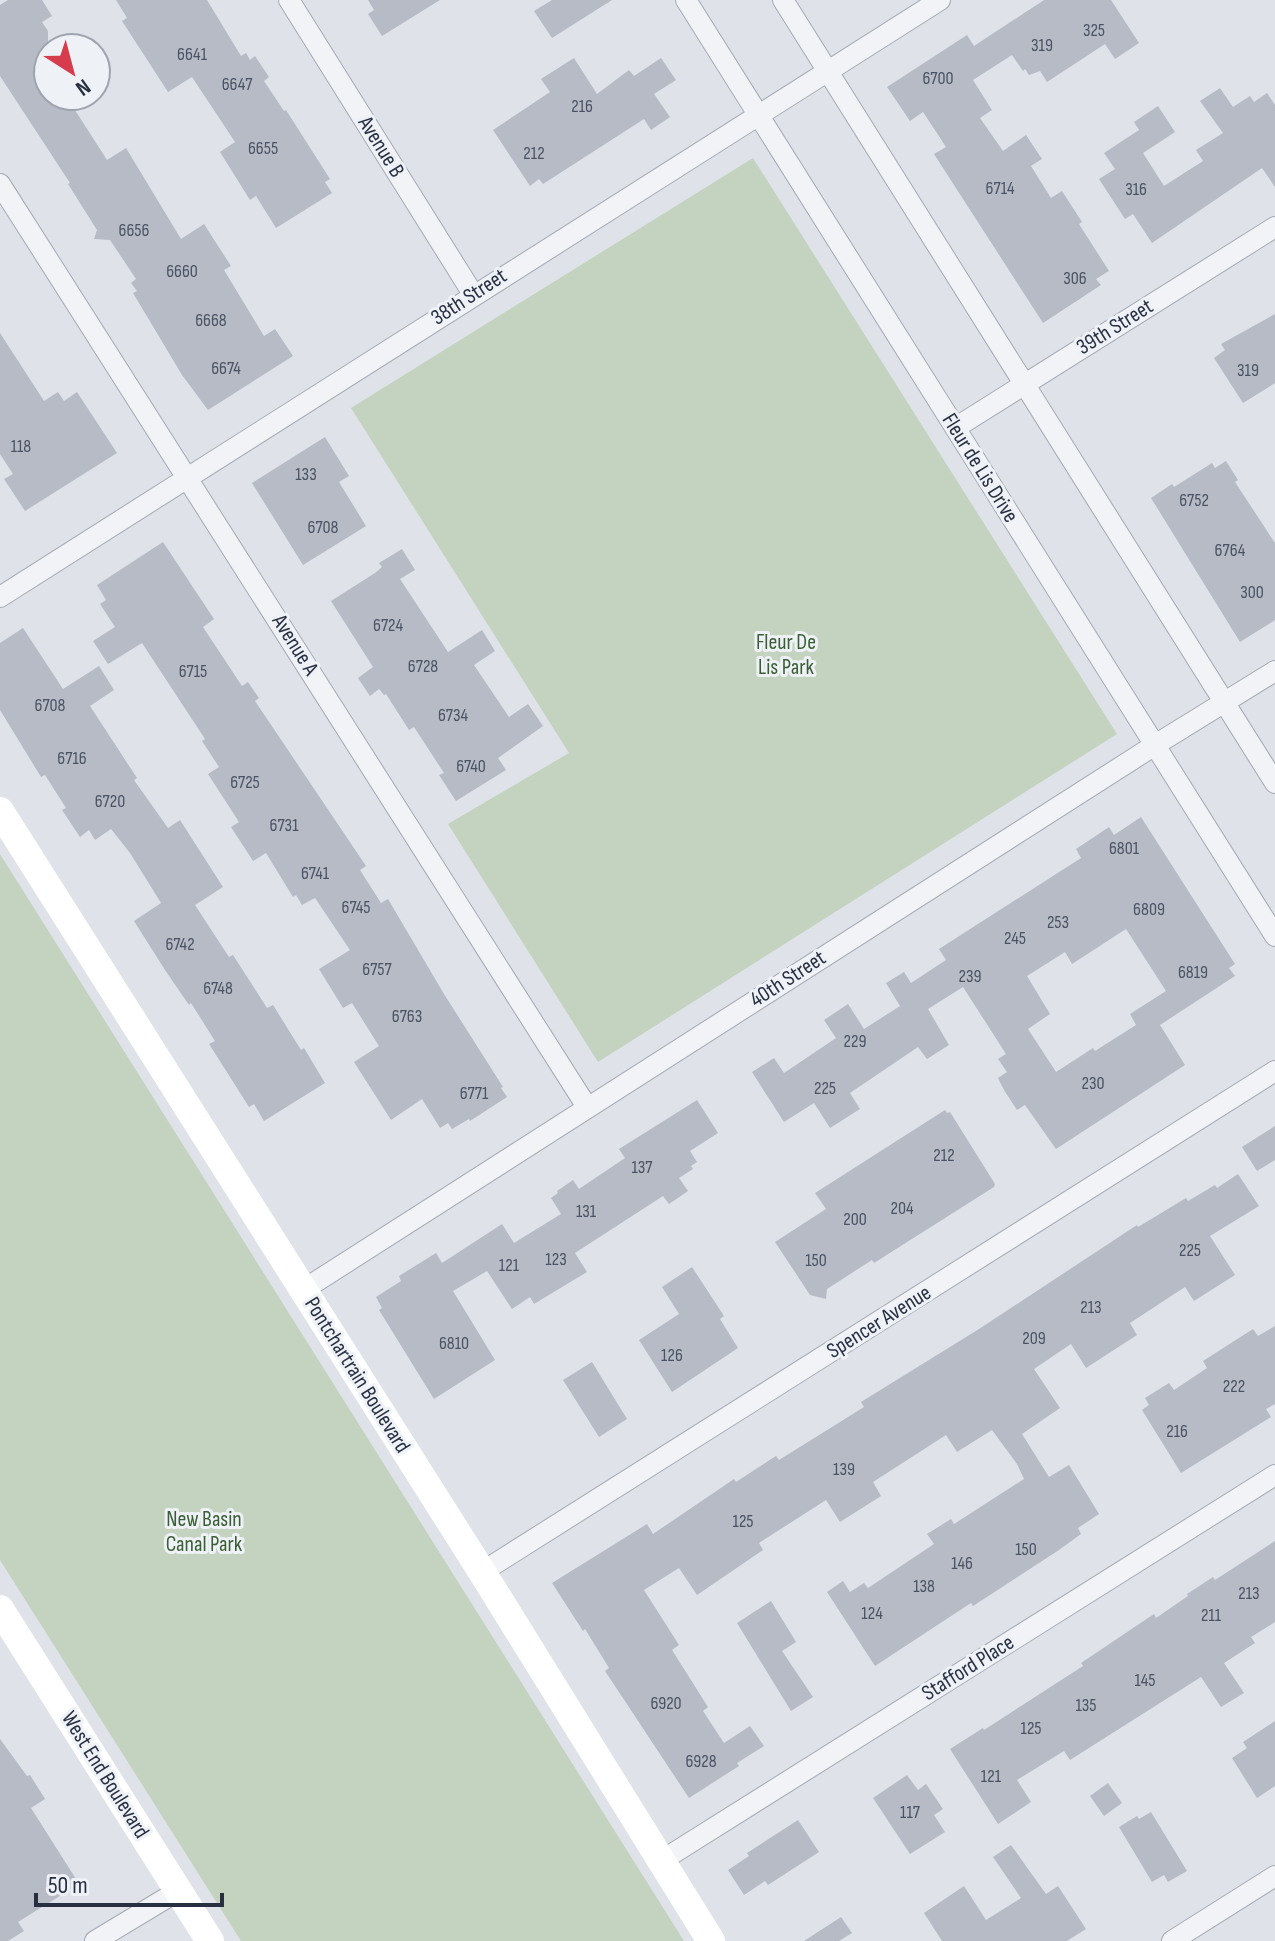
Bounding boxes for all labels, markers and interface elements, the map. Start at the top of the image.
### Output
house number: 325 [1083,20,1105,41]
north arrow [32,32,112,112]
house number: 319 [1031,35,1053,56]
house number: 6641 [177,44,208,65]
house number: 6700 [922,68,954,89]
text: N [70,73,96,101]
house number: 6647 [222,74,253,95]
house number: 216 [571,96,593,117]
street label: Avenue B [351,111,410,183]
house number: 6655 [248,138,278,159]
house number: 212 [523,143,545,164]
house number: 6714 [986,178,1015,199]
house number: 316 [1125,179,1147,200]
house number: 6656 [119,220,150,241]
house number: 6660 [166,261,198,282]
street label: 38th Street [426,262,512,331]
house number: 306 [1063,268,1087,289]
street label: 39th Street [1072,293,1159,361]
house number: 6668 [195,310,227,331]
house number: 6674 [211,358,241,379]
house number: 319 [1237,360,1259,381]
street label: Fleur de Lis Drive [936,408,1024,528]
house number: 118 [11,436,31,457]
house number: 133 [295,464,317,485]
house number: 6752 [1179,490,1209,511]
house number: 6708 [308,517,339,538]
house number: 6764 [1215,540,1246,561]
house number: 300 [1240,582,1264,603]
street label: Avenue A [265,609,324,681]
house number: 6724 [373,615,403,636]
park label: Fleur De Lis Park [756,629,816,681]
house number: 6728 [408,656,438,677]
house number: 6715 [179,661,207,682]
house number: 6708 [35,695,66,716]
house number: 6734 [438,705,469,726]
house number: 6716 [57,748,87,769]
house number: 6740 [456,756,486,777]
house number: 6725 [230,772,260,793]
house number: 6720 [95,791,125,812]
house number: 6731 [270,815,299,836]
house number: 6801 [1109,838,1140,859]
house number: 6741 [301,863,330,884]
house number: 6745 [342,897,370,918]
house number: 6809 [1133,899,1165,920]
house number: 253 [1047,912,1069,933]
house number: 245 [1004,928,1026,949]
house number: 6742 [165,934,195,955]
street label: 40th Street [745,944,831,1013]
house number: 6757 [362,959,393,980]
house number: 6819 [1178,962,1208,983]
house number: 239 [959,966,982,987]
house number: 6748 [203,978,233,999]
house number: 6763 [392,1006,422,1027]
house number: 229 [844,1031,866,1052]
house number: 230 [1081,1073,1105,1094]
house number: 225 [814,1078,836,1099]
house number: 6771 [460,1083,489,1104]
house number: 212 [933,1145,955,1166]
house number: 137 [631,1157,653,1178]
house number: 204 [891,1198,914,1219]
house number: 131 [576,1201,597,1222]
house number: 200 [843,1209,867,1230]
house number: 225 [1179,1240,1201,1261]
house number: 123 [545,1249,567,1270]
house number: 150 [805,1250,827,1271]
house number: 121 [499,1255,520,1276]
street label: Spencer Avenue [822,1279,936,1365]
street label: Pontchartrain Boulevard [298,1292,416,1458]
house number: 213 [1080,1297,1102,1318]
house number: 209 [1022,1328,1046,1349]
house number: 6810 [439,1333,469,1354]
house number: 126 [661,1345,683,1366]
house number: 222 [1223,1376,1245,1397]
house number: 216 [1166,1421,1188,1442]
house number: 139 [833,1459,855,1480]
park label: New Basin Canal Park [166,1506,243,1558]
house number: 125 [732,1511,754,1532]
house number: 150 [1015,1539,1037,1560]
house number: 146 [951,1553,973,1574]
house number: 138 [913,1576,935,1597]
house number: 213 [1238,1583,1260,1604]
house number: 124 [861,1603,883,1624]
house number: 211 [1201,1605,1222,1626]
street label: Stafford Place [917,1629,1019,1707]
house number: 145 [1134,1670,1156,1691]
house number: 6920 [650,1693,682,1714]
house number: 135 [1075,1695,1097,1716]
street label: West End Boulevard [55,1706,155,1844]
house number: 125 [1020,1718,1042,1739]
house number: 6928 [685,1751,717,1772]
house number: 121 [981,1766,1002,1787]
house number: 117 [900,1802,921,1823]
scale bar [36,1857,222,1907]
text: 50 m [48,1871,88,1900]

